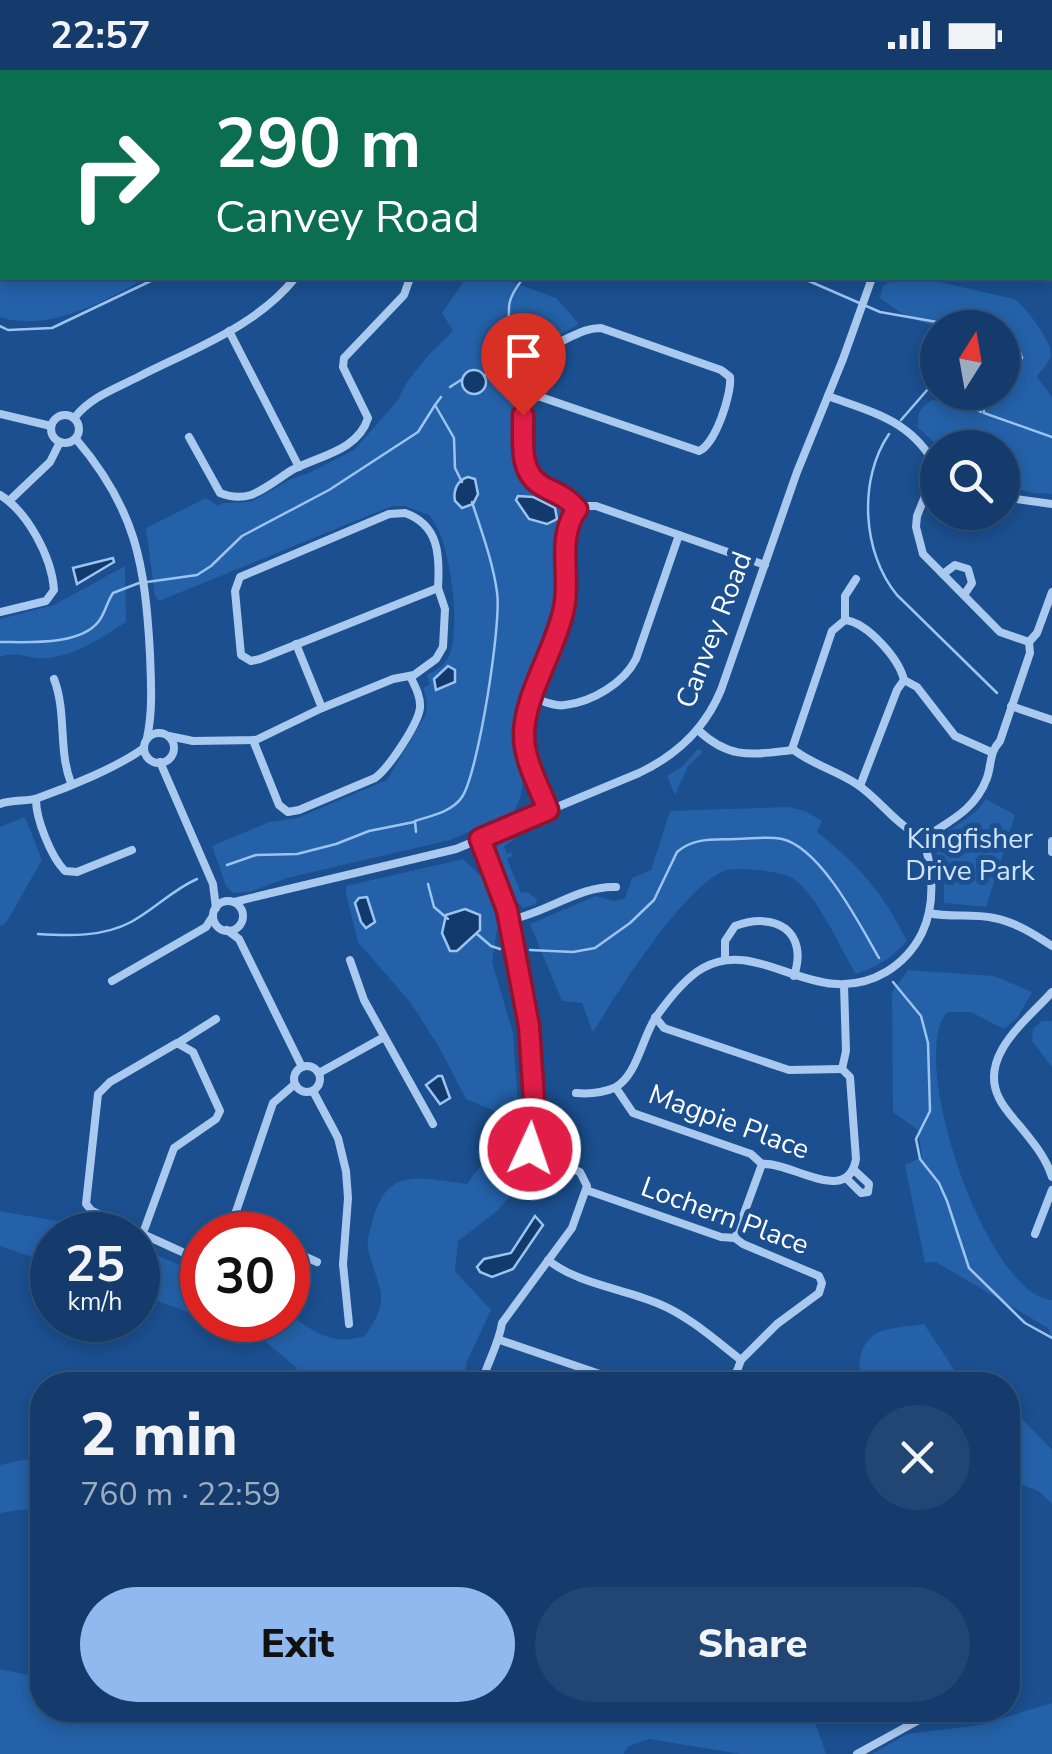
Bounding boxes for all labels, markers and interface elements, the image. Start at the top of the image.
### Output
text: 22:57 [50,10,151,61]
text: 290 m [215,96,421,192]
icon: right [50,110,180,240]
text: Canvey Road [215,187,480,248]
north arrow [920,310,1020,410]
map controls [920,310,1020,530]
pin [481,313,566,416]
icon: arrive [496,328,551,383]
button: search [920,430,1020,530]
street label: Canvey Road [667,546,761,714]
park label: Kingfisher Drive Park [905,820,1036,890]
street label: Magpie Place [643,1075,815,1169]
position arrow [478,1097,582,1201]
street label: Lochern Place [636,1168,814,1264]
speed limit sign: 30 [180,1212,310,1342]
text: 25 [65,1230,125,1299]
text: km/h [67,1285,123,1319]
text: 2 min [80,1394,238,1476]
button: close [865,1405,970,1510]
text: 760 m · 22:59 [80,1473,281,1516]
button: Exit [80,1587,515,1702]
button: Share [535,1587,970,1702]

